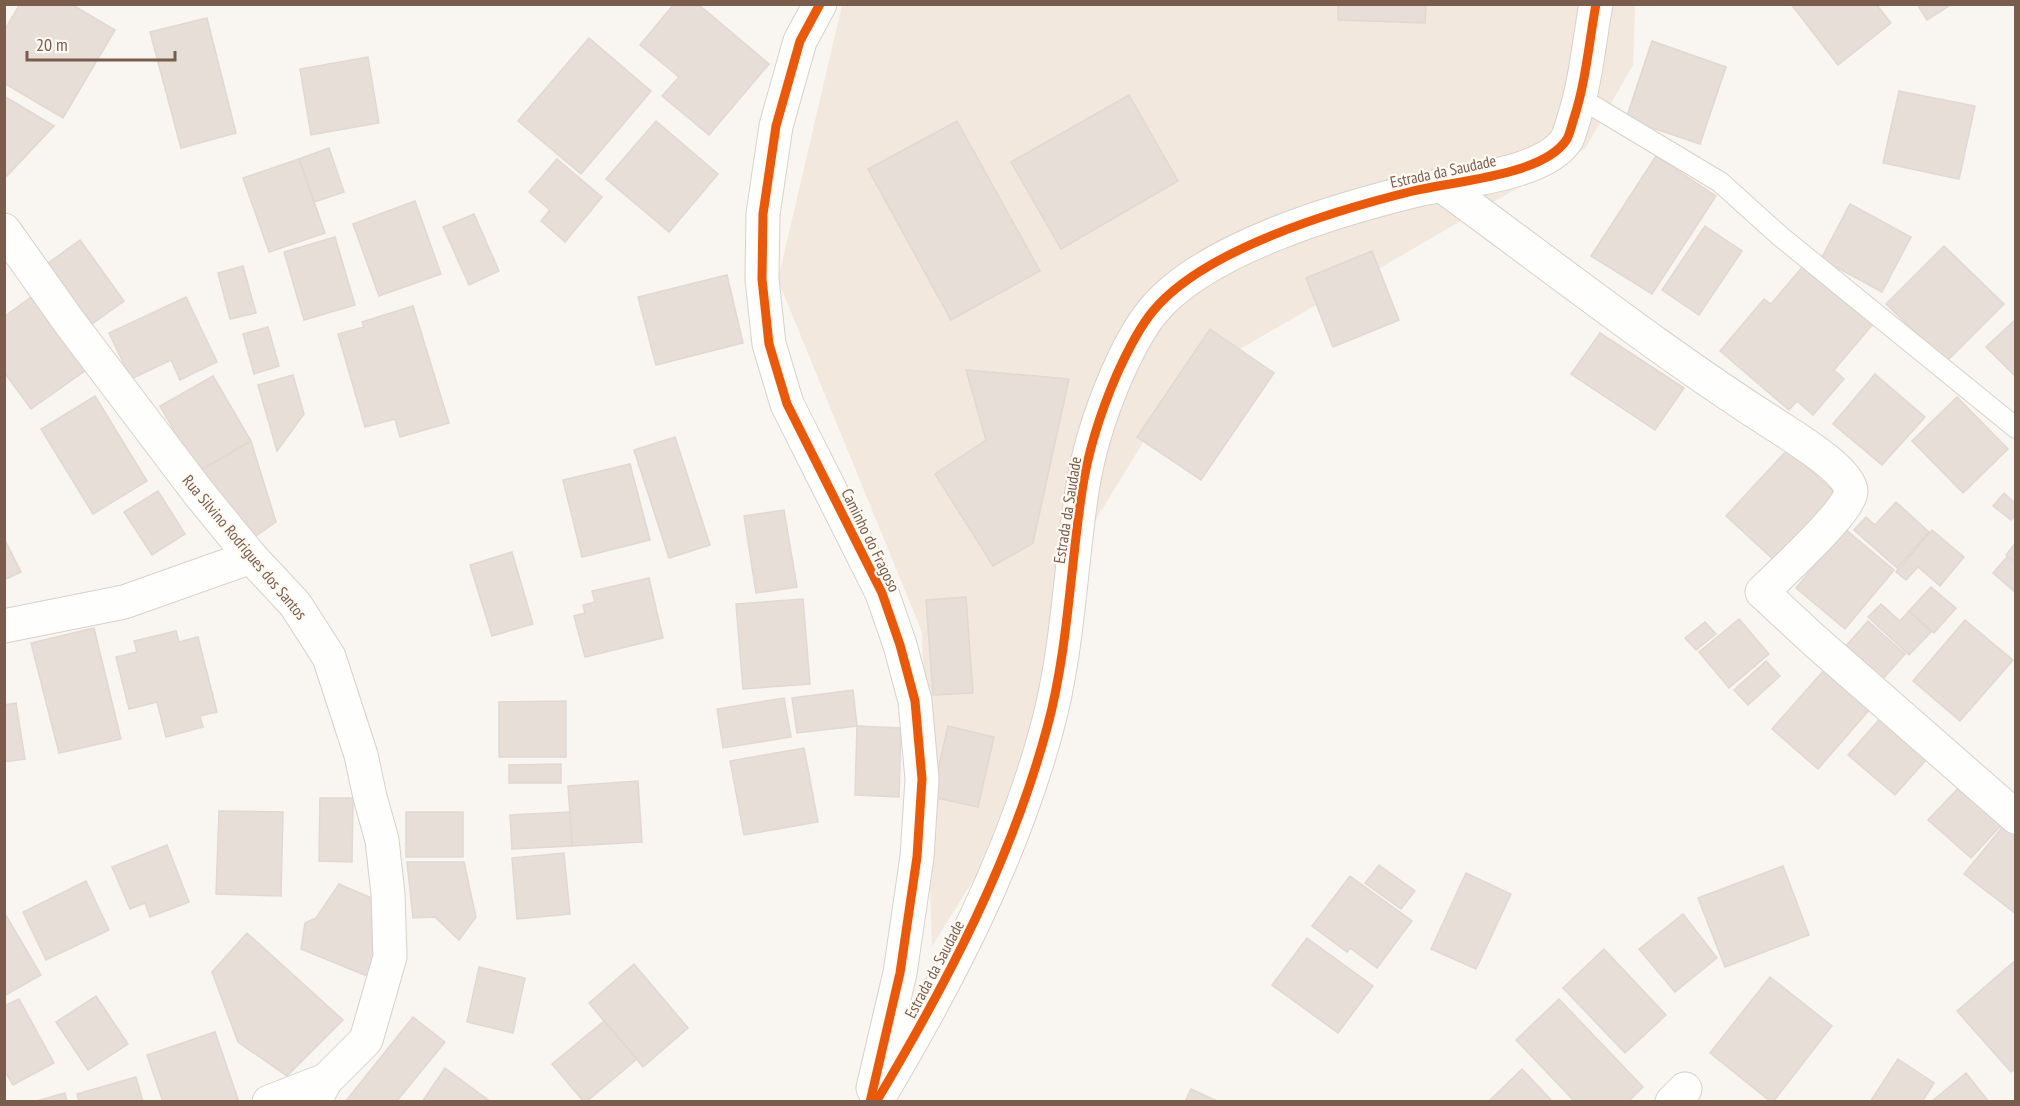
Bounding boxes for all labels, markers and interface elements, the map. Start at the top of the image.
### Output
scale bar [27,24,176,62]
text: 20 m [36,33,68,56]
street label: Estrada da Saudade [1388,150,1498,192]
street label: Estrada da Saudade [1049,455,1085,565]
street label: Rua Silvino Rodrigues dos Santos [179,470,311,624]
street label: Caminho do Fragoso [837,485,905,595]
street label: Estrada da Saudade [900,917,968,1021]

